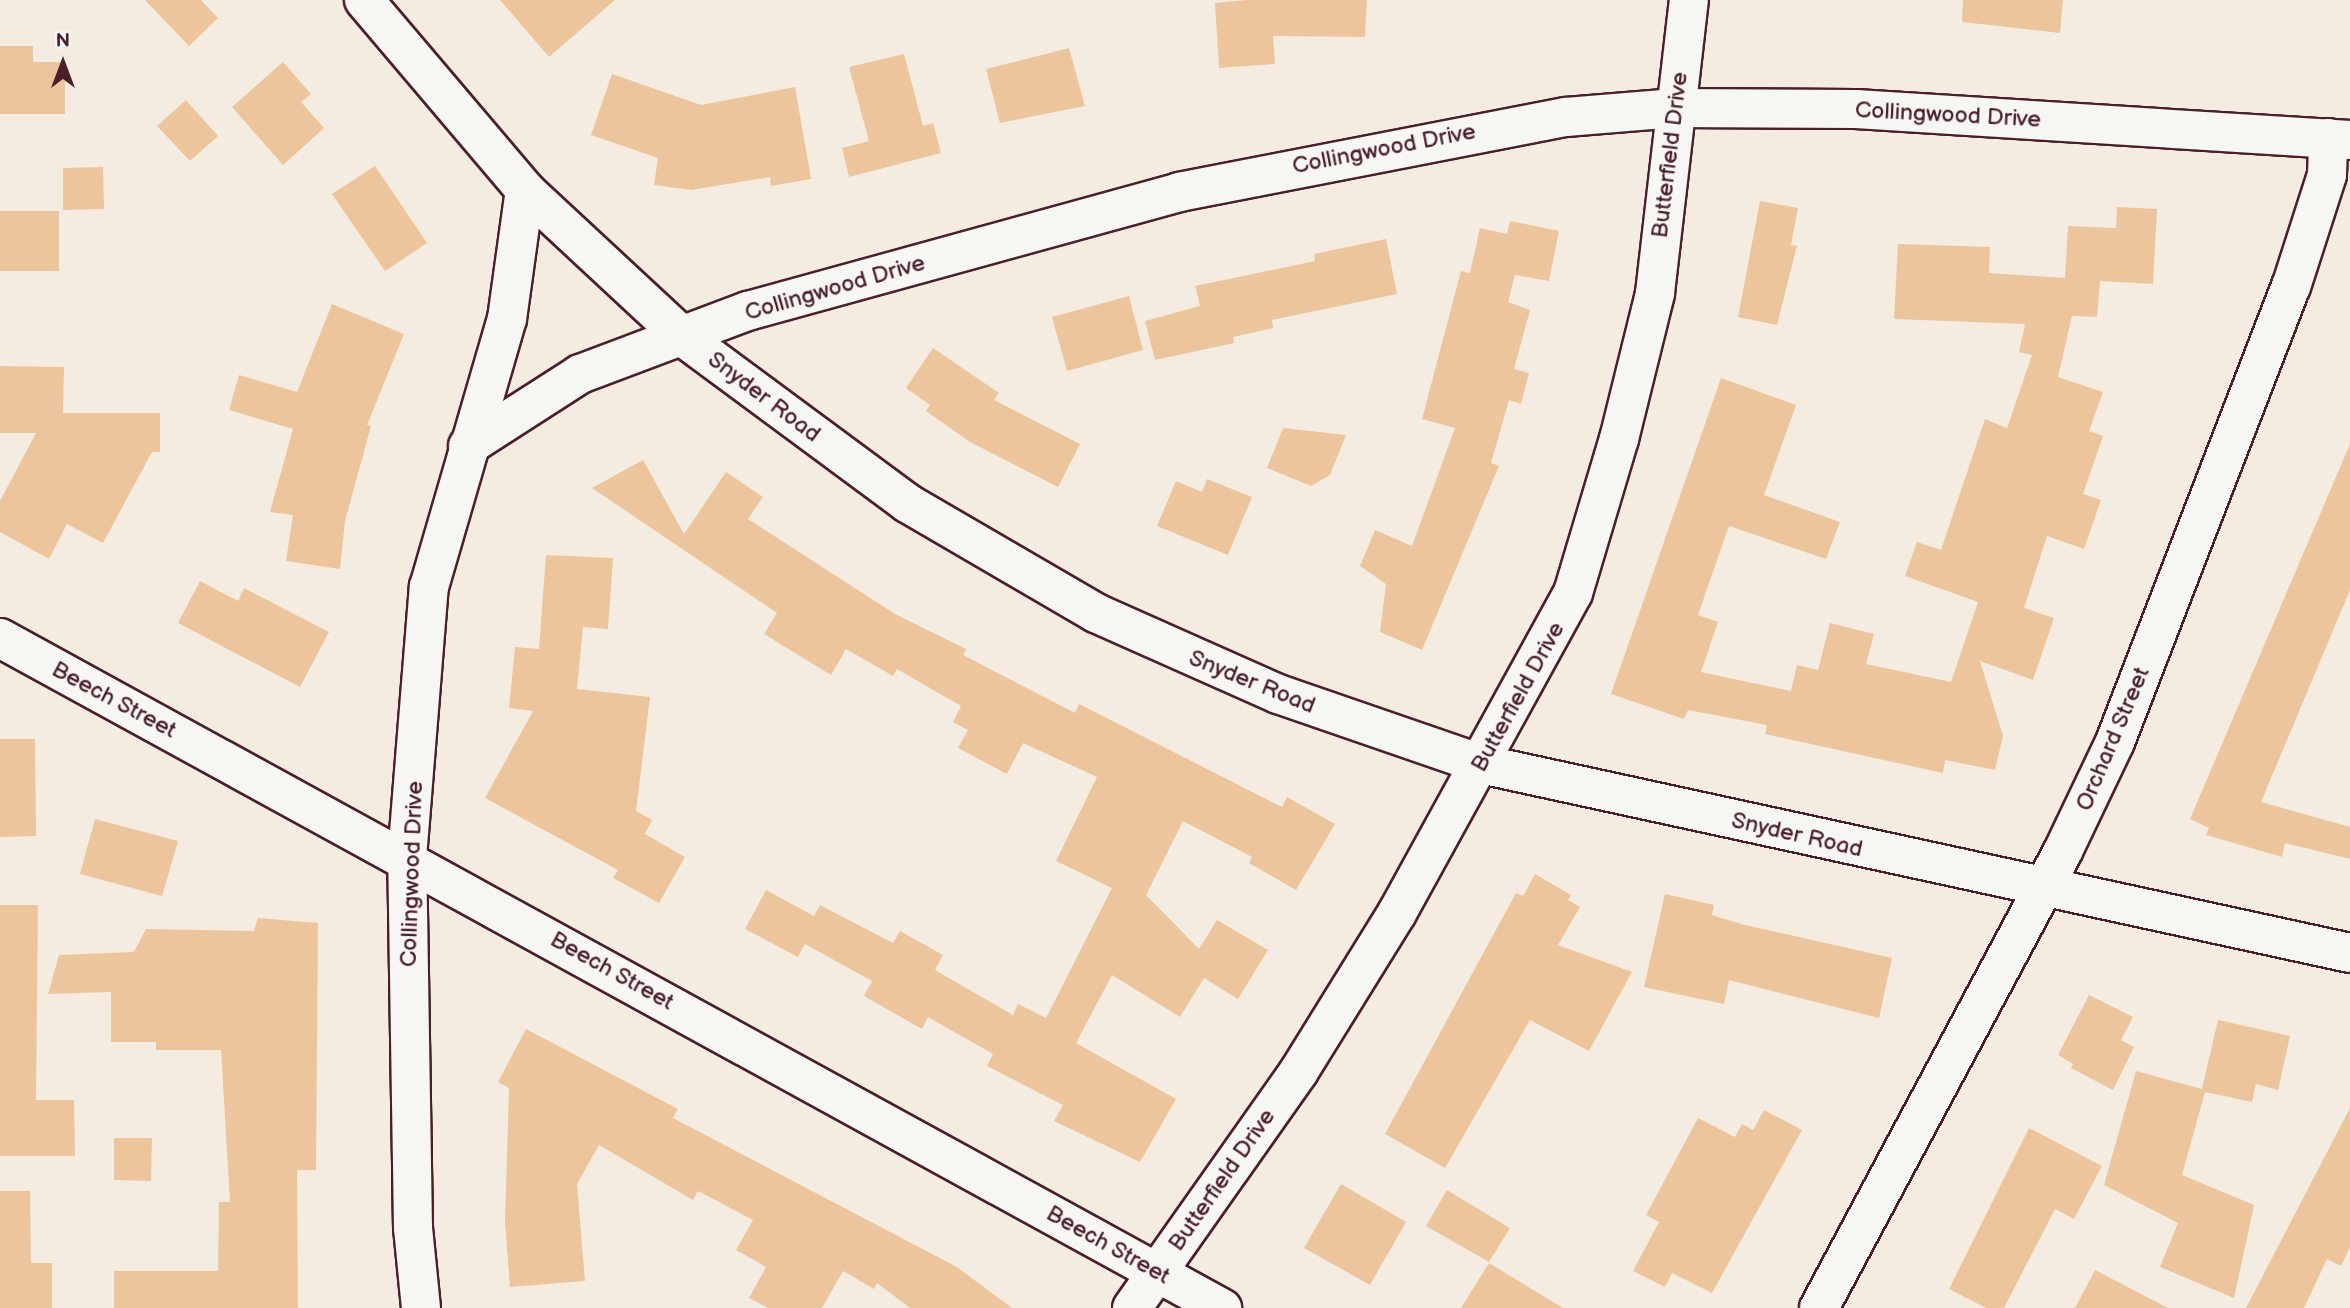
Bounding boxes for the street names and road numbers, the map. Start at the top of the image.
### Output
street label: Butterfield Drive [1646,70,1694,240]
street label: Collingwood Drive [1854,96,2042,134]
street label: Collingwood Drive [1290,118,1478,180]
street label: Collingwood Drive [742,249,928,327]
street label: Snyder Road [702,346,826,448]
street label: Butterfield Drive [1465,617,1571,777]
street label: Snyder Road [1185,644,1319,720]
street label: Beech Street [47,656,181,744]
street label: Orchard Street [2070,663,2156,815]
street label: Collingwood Drive [395,780,429,968]
street label: Snyder Road [1729,807,1865,863]
street label: Beech Street [545,926,679,1016]
street label: Butterfield Drive [1163,1104,1281,1256]
street label: Beech Street [1041,1200,1175,1290]

